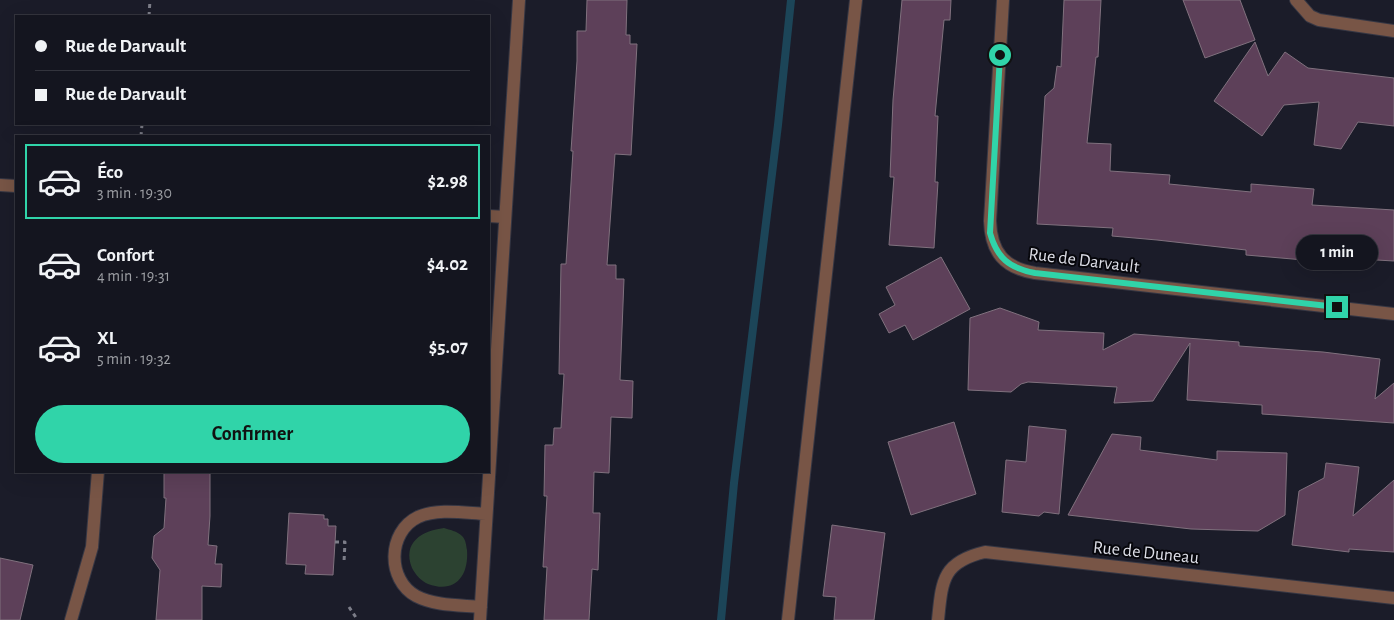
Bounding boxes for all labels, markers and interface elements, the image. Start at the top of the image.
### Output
text: Rue de Darvault [65,37,186,56]
route start [989,44,1011,66]
text: Rue de Darvault [65,85,186,104]
icon: car [37,159,82,204]
text: Éco [97,163,123,182]
text: $2.98 [428,172,468,191]
text: 3 min · 19:30 [97,185,172,201]
callout: 1 min [1296,234,1378,270]
icon: car [37,242,82,287]
text: 1 min [1320,244,1354,260]
street label: Rue de Darvault [1027,245,1141,277]
text: Confort [97,246,154,265]
text: $4.02 [427,255,468,274]
text: 4 min · 19:31 [97,268,170,284]
route end [1326,296,1348,318]
icon: car [37,325,82,370]
text: XL [97,329,117,348]
text: $5.07 [429,338,468,357]
text: 5 min · 19:32 [97,351,171,367]
button: Confirmer [35,405,470,463]
street label: Rue de Duneau [1092,538,1200,568]

